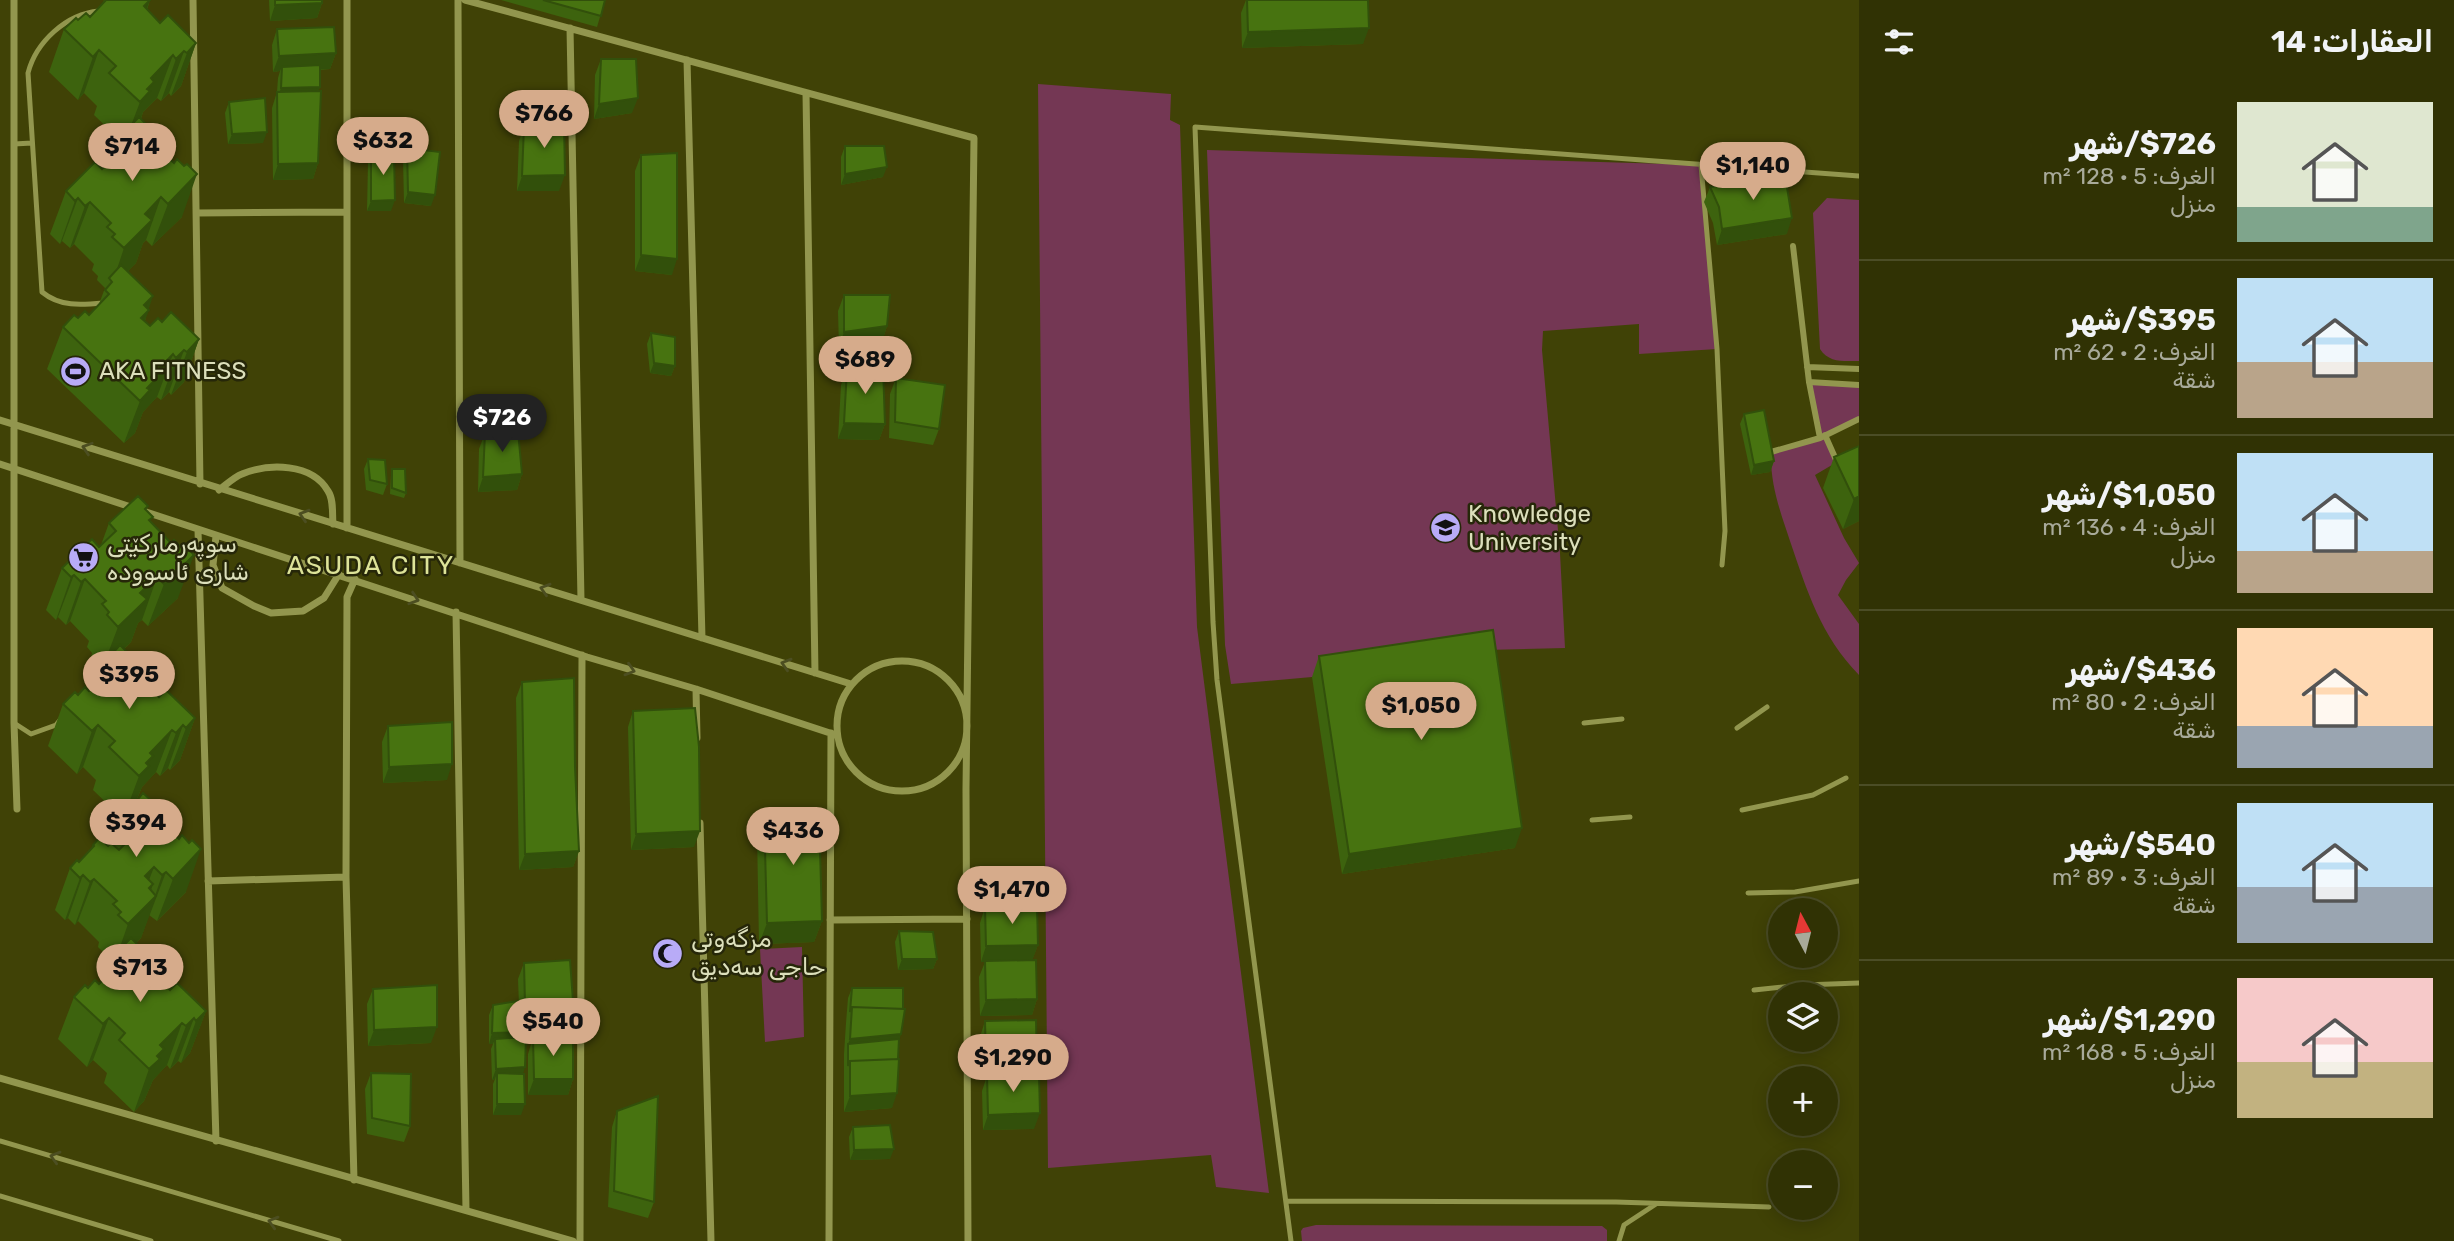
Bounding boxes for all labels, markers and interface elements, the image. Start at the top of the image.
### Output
icon: filters [1880,23,1918,61]
text: العقارات: 14 [2271,24,2433,60]
pin: $766 [503,90,585,150]
text: $766 [515,99,573,127]
pin: $632 [342,118,424,177]
pin: $714 [91,124,173,183]
text: $632 [353,126,413,154]
text: $726/شهر [2070,126,2216,162]
icon: home [2293,130,2377,214]
text: $714 [104,132,160,160]
pin: $1,140 [1696,142,1810,202]
text: $1,140 [1716,151,1790,179]
text: الغرف: 5 · 128 m² [2042,162,2216,190]
text: منزل [2170,190,2216,218]
text: $395/شهر [2068,302,2216,338]
icon: home [2293,306,2377,390]
pin: $689 [824,336,906,396]
text: الغرف: 2 · 62 m² [2053,338,2216,366]
text: $689 [835,345,895,373]
sports icon: AKA FITNESS [59,354,93,388]
place label: AKA FITNESS [99,357,246,385]
text: شقة [2172,366,2216,394]
pin: $726 [461,394,543,454]
text: $726 [473,403,531,431]
one-way arrow [82,442,94,456]
text: $1,050/شهر [2043,477,2216,513]
icon: home [2293,481,2377,565]
place label: Knowledge University [1468,500,1591,556]
one-way arrow [299,509,311,524]
school or university icon: Knowledge University [1428,511,1462,545]
text: الغرف: 4 · 136 m² [2042,513,2216,541]
place label: سوپەرمارکێتی شاری ئاسوودە [107,530,249,586]
supermarket icon: سوپەرمارکێتی شاری ئاسوودە [67,541,101,575]
text: منزل [2170,541,2216,569]
district label: ASUDA CITY [287,550,455,581]
one-way arrow [540,583,552,598]
one-way arrow [408,590,420,605]
pin: $395 [88,652,170,711]
text: $436/شهر [2066,652,2216,688]
icon: home [2293,656,2377,740]
one-way arrow [780,657,792,672]
text: $395 [99,660,159,688]
one-way arrow [624,661,636,676]
pin: $1,050 [1364,682,1478,742]
text: الغرف: 2 · 80 m² [2051,688,2216,716]
text: $1,050 [1381,691,1461,719]
text: شقة [2172,716,2216,744]
pin: $394 [95,800,177,859]
text: $394 [106,808,166,836]
pin: $436 [752,808,834,867]
text: $436 [762,816,824,844]
text: $540/شهر [2066,827,2216,863]
icon: home [2293,831,2377,915]
text: الغرف: 3 · 89 m² [2052,863,2216,891]
pin: $1,470 [955,866,1069,926]
text: $1,470 [974,875,1051,903]
text: شقة [2172,891,2216,919]
north arrow [1768,898,1838,968]
map controls [1768,898,1838,1220]
place label: مزگەوتی حاجی سەدیق [691,925,825,981]
mosque icon: مزگەوتی حاجی سەدیق [651,936,685,970]
pin: $713 [99,944,181,1004]
text: $713 [112,953,168,981]
button: layers [1768,982,1838,1052]
pin: $540 [512,998,594,1058]
text: $1,290/شهر [2044,1002,2216,1038]
icon: home [2293,1006,2377,1090]
text: $540 [522,1007,584,1035]
pin: $1,290 [956,1034,1070,1094]
text: الغرف: 5 · 168 m² [2042,1038,2216,1066]
text: $1,290 [974,1043,1052,1071]
button: + [1768,1066,1838,1136]
text: منزل [2170,1066,2216,1094]
button: − [1768,1150,1838,1220]
one-way arrow [49,1151,61,1166]
one-way arrow [267,1215,279,1230]

